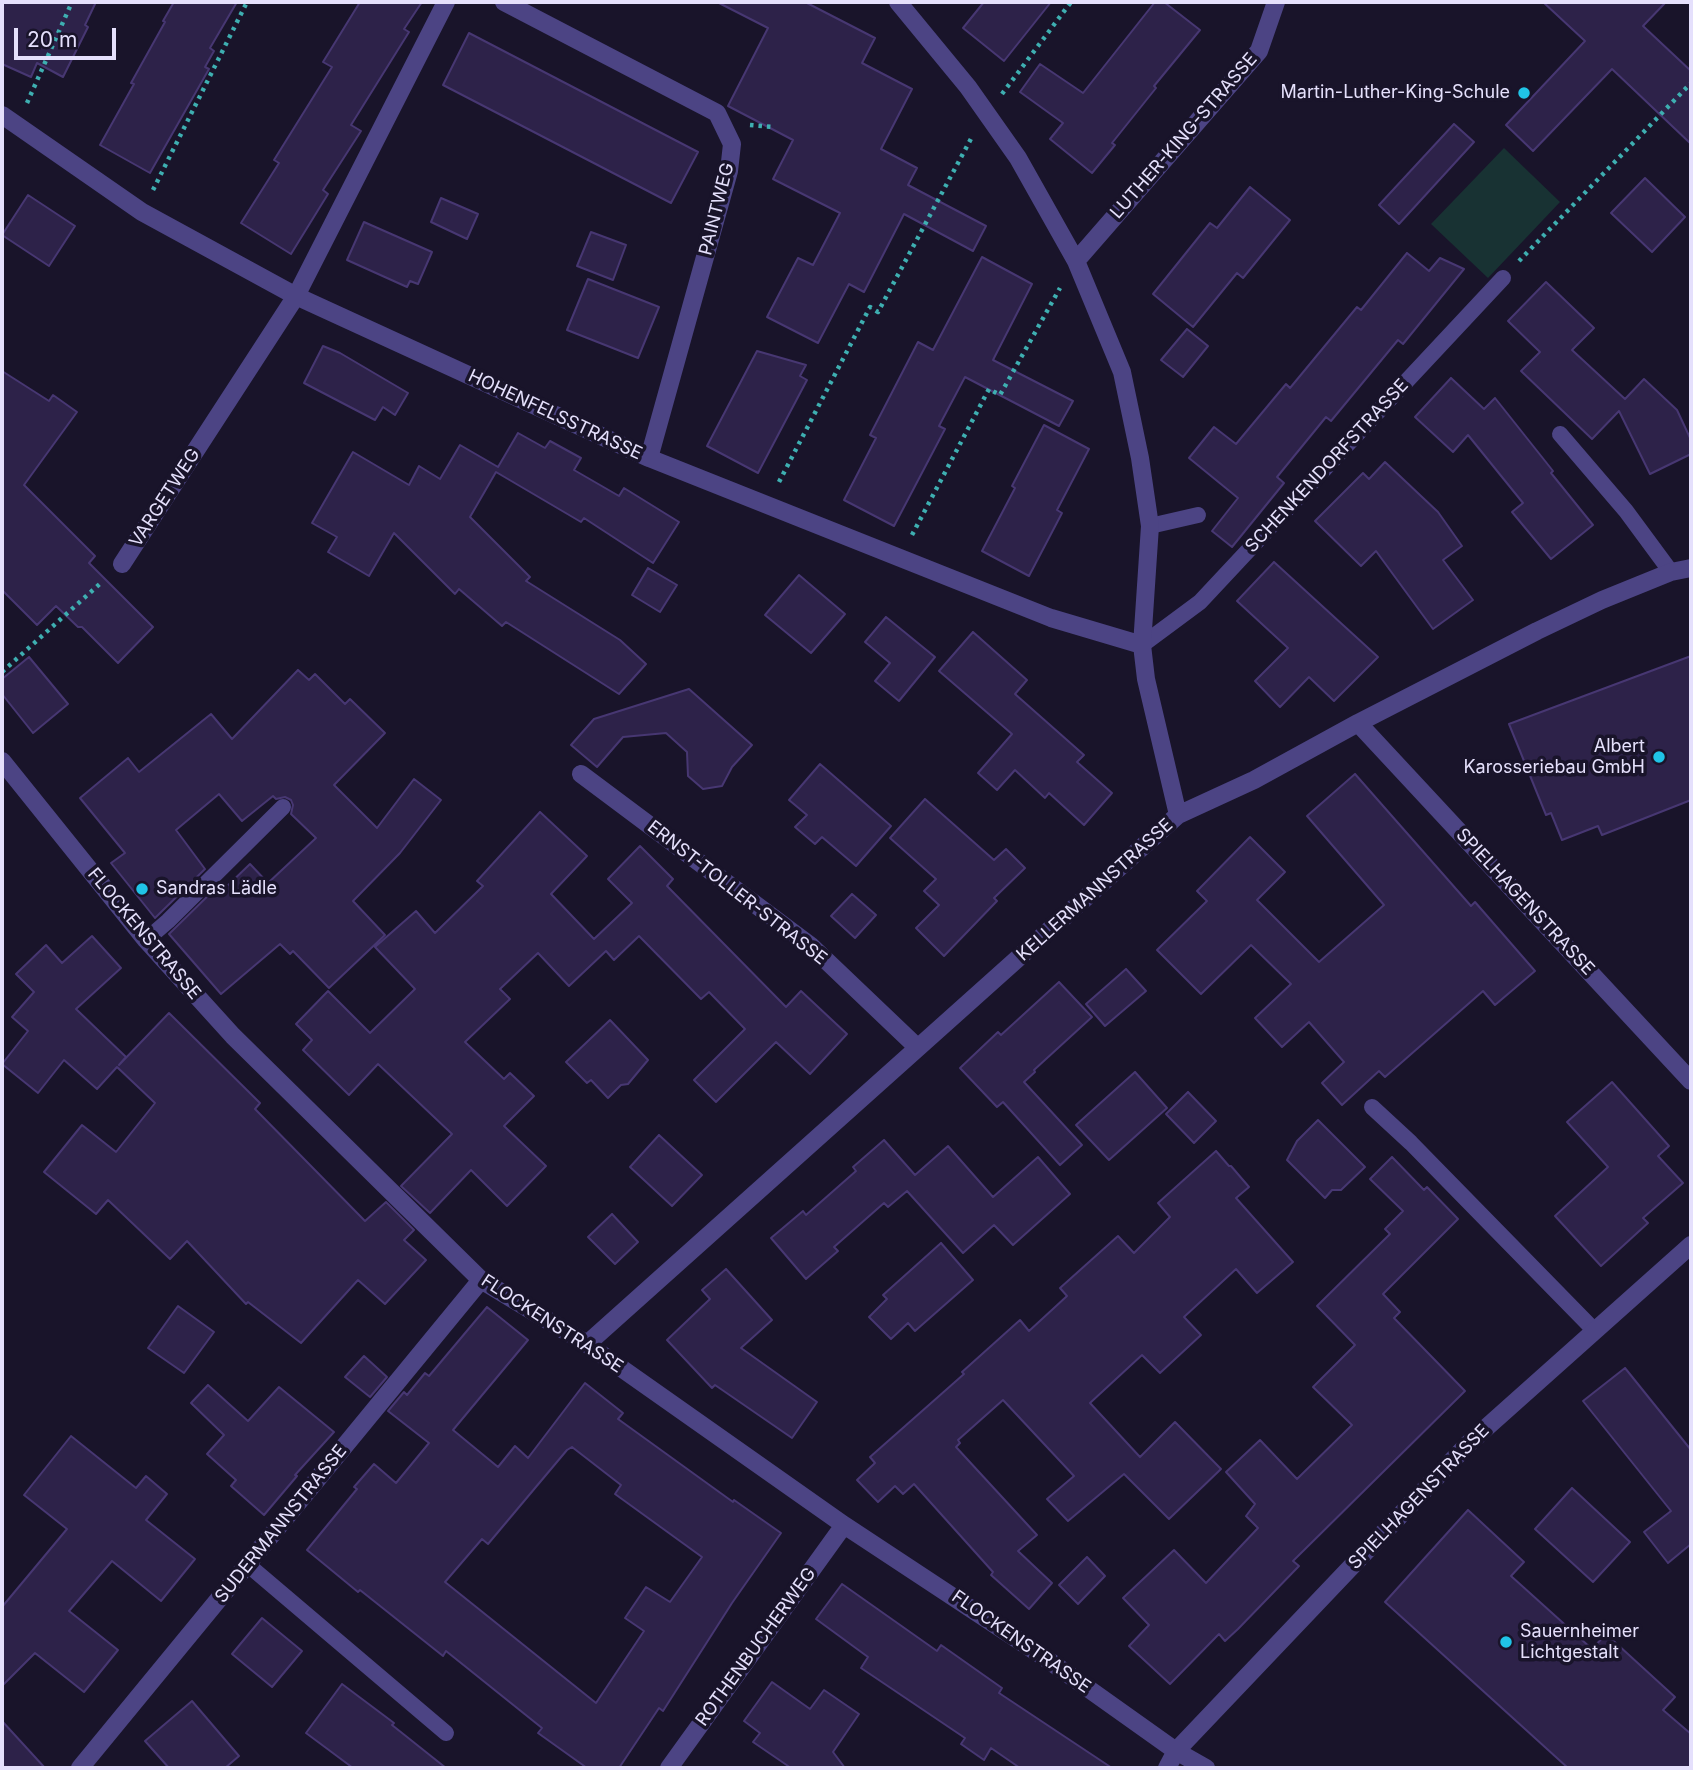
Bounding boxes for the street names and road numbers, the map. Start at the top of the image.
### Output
street label: LUTHER-KING-STRASSE [1106,49,1262,223]
street label: PAINTWEG [695,160,739,258]
street label: HOHENFELSSTRASSE [465,365,645,465]
street label: SCHENKENDORFSTRASSE [1241,375,1413,557]
street label: VARGETWEG [125,445,205,551]
street label: KELLERMANNSTRASSE [1013,814,1177,966]
street label: ERNST-TOLLER-STRASSE [643,816,831,970]
street label: SPIELHAGENSTRASSE [1451,824,1599,980]
street label: FLOCKENSTRASSE [83,864,205,1004]
street label: FLOCKENSTRASSE [477,1270,627,1378]
street label: SPIELHAGENSTRASSE [1344,1420,1494,1574]
street label: SUDERMANNSTRASSE [211,1441,351,1607]
street label: ROTHENBUCHERWEG [691,1564,821,1730]
street label: FLOCKENSTRASSE [947,1586,1095,1698]

